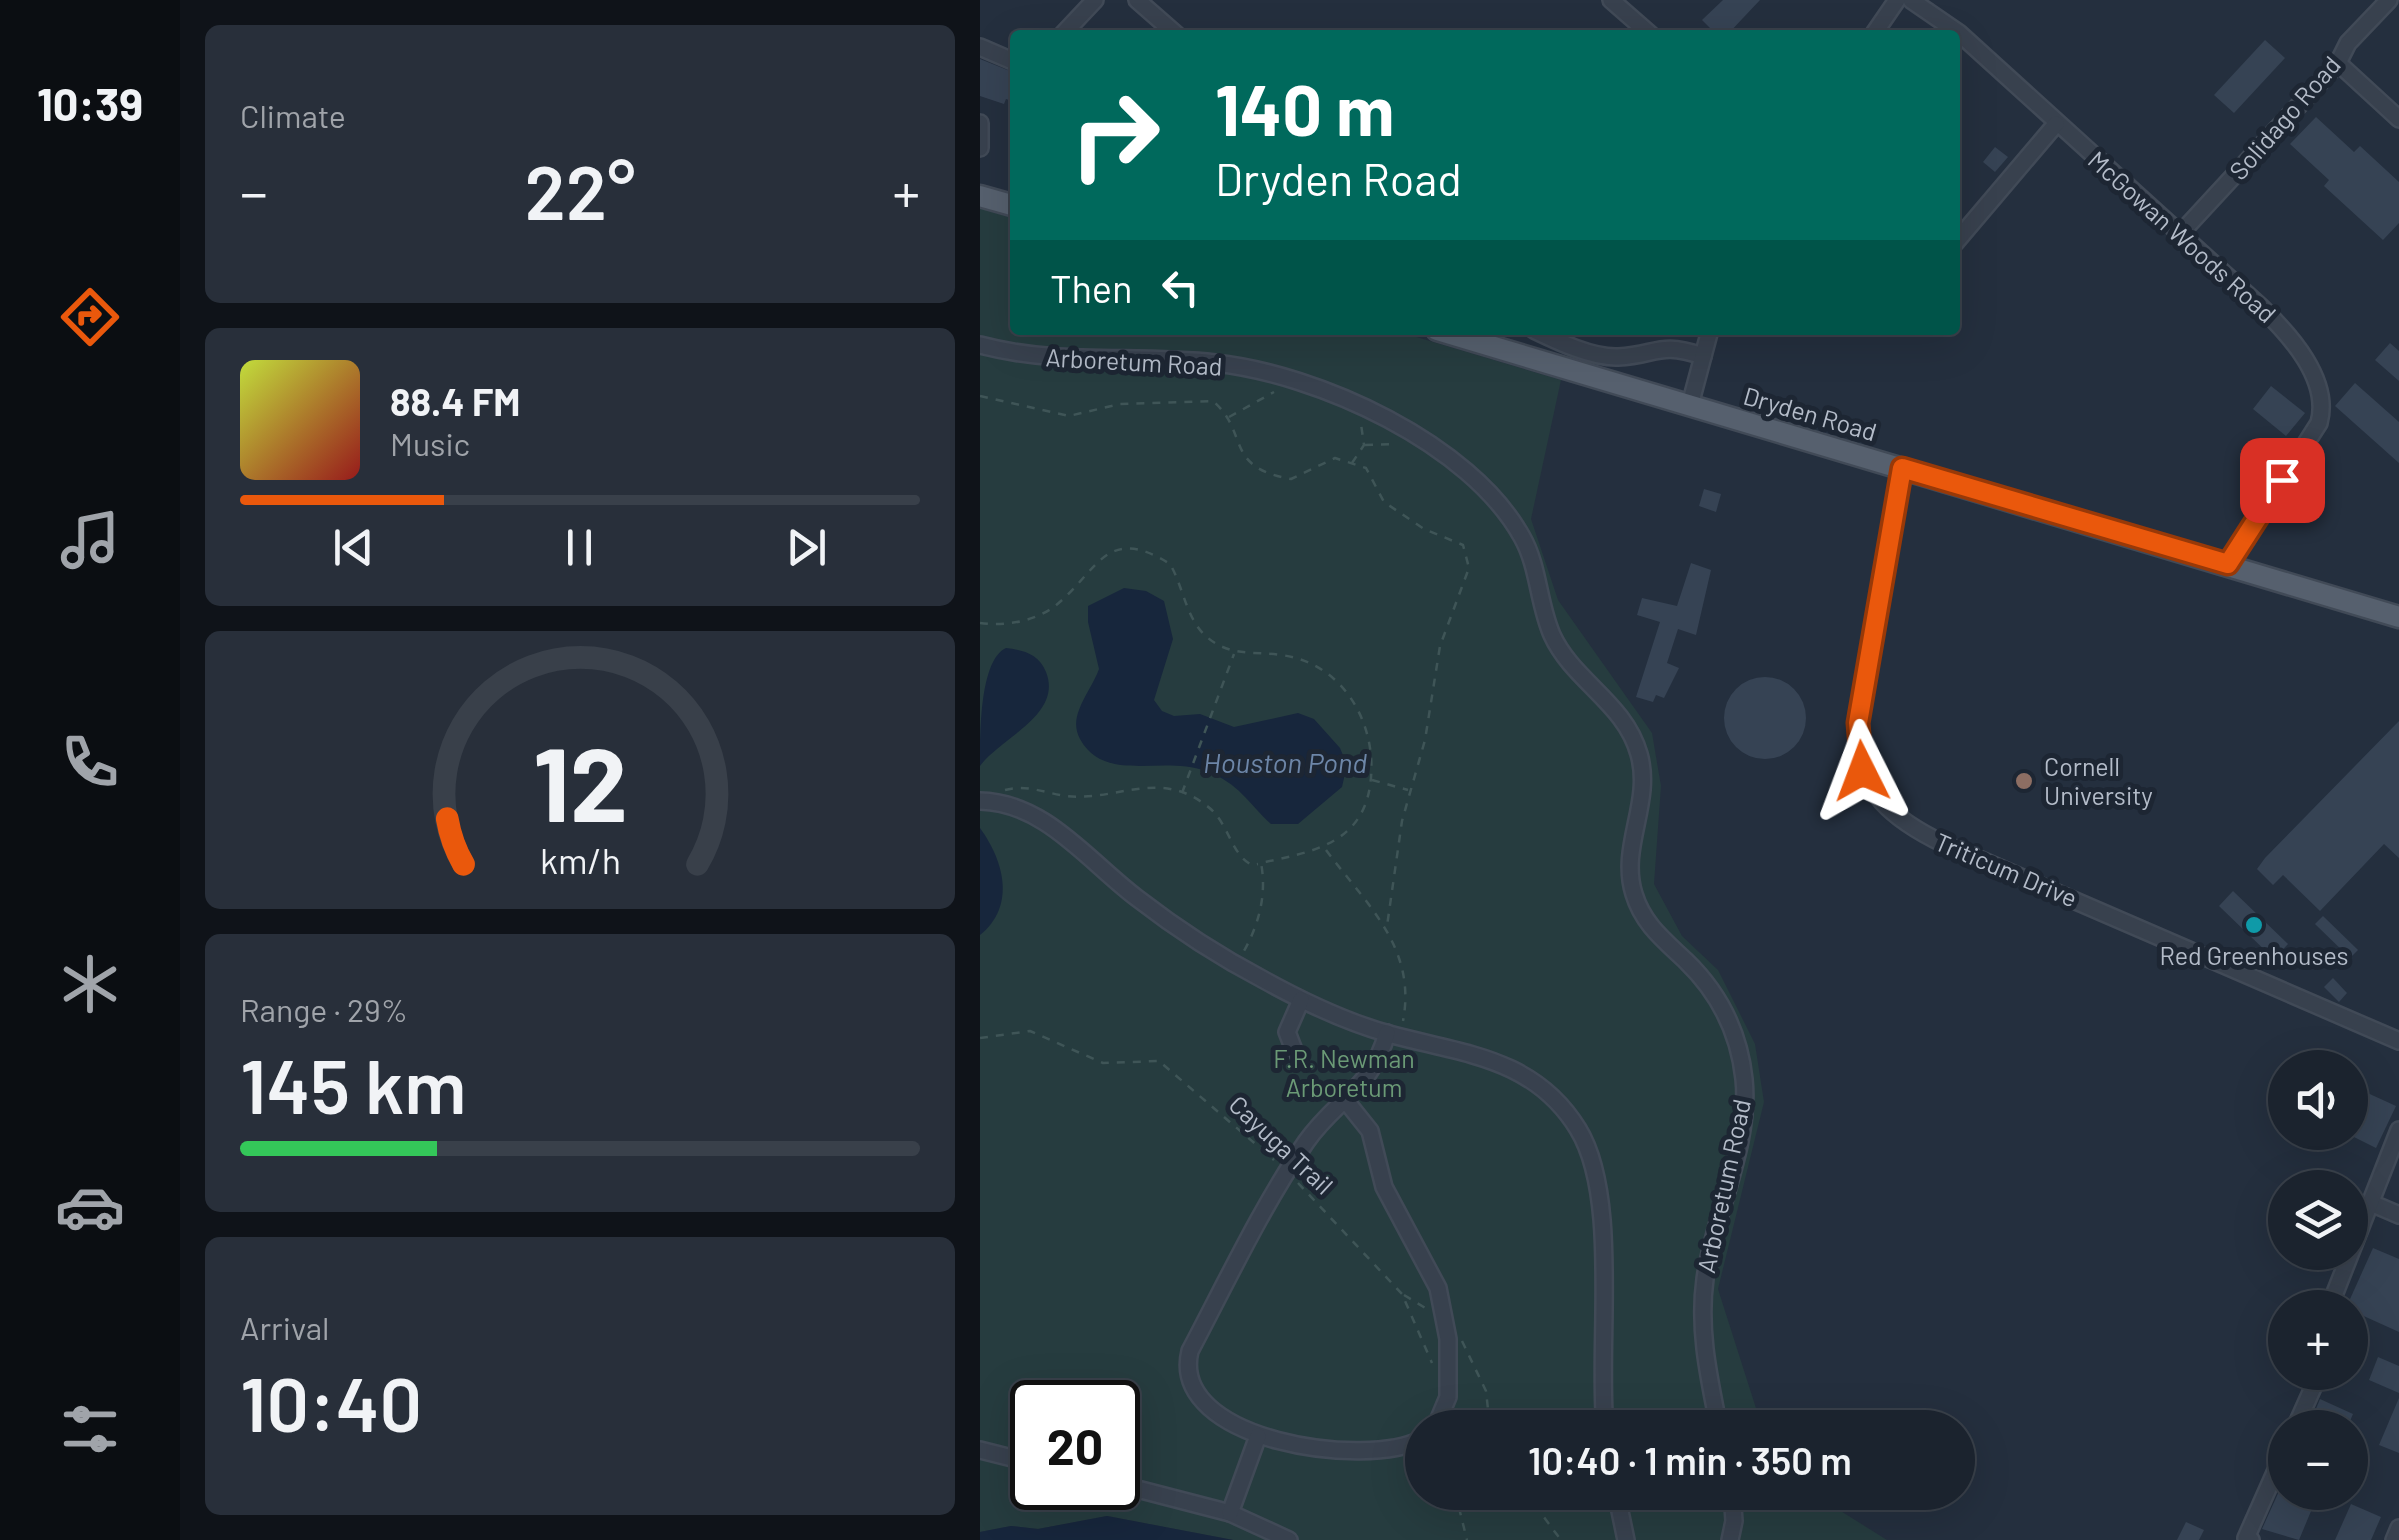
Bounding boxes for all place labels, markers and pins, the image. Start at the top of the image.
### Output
pin [2240,438,2325,523]
place label: Cornell University [2044,751,2153,810]
marker: Cornell University [2013,770,2035,792]
marker: Red Greenhouses [2243,914,2265,936]
place label: Red Greenhouses [2159,940,2349,970]

